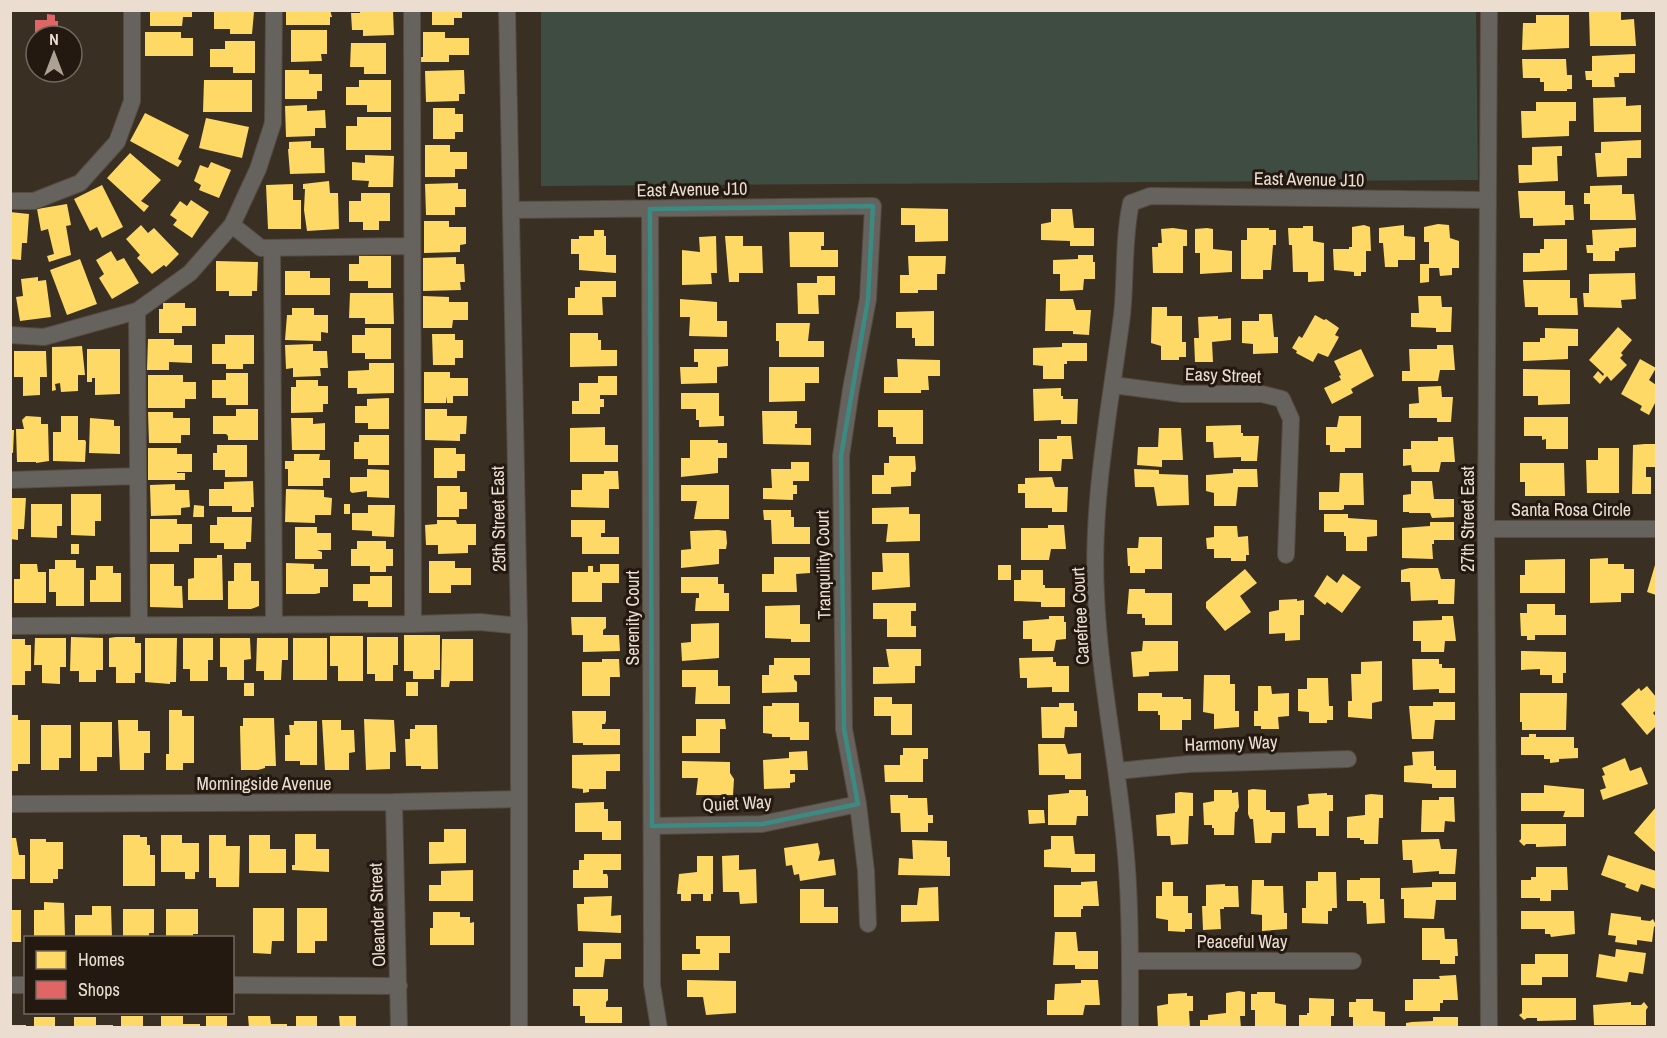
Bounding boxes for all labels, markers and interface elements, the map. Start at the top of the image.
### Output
north arrow [24,24,84,84]
text: N [49,28,59,50]
street label: East Avenue J10 [1254,166,1364,192]
street label: East Avenue J10 [637,176,747,202]
street label: Easy Street [1184,361,1262,389]
street label: 25th Street East [485,466,511,572]
street label: 27th Street East [1455,466,1480,572]
street label: Santa Rosa Circle [1511,497,1631,522]
street label: Tranquility Court [810,510,836,620]
street label: Carefree Court [1065,567,1095,665]
street label: Serenity Court [620,570,645,666]
street label: Harmony Way [1184,729,1279,757]
street label: Morningside Avenue [196,771,332,796]
street label: Quiet Way [702,789,773,817]
street label: Oleander Street [363,862,391,968]
street label: Peaceful Way [1197,929,1288,954]
legend [24,936,234,1014]
text: Homes [78,947,125,972]
text: Shops [78,977,120,1002]

